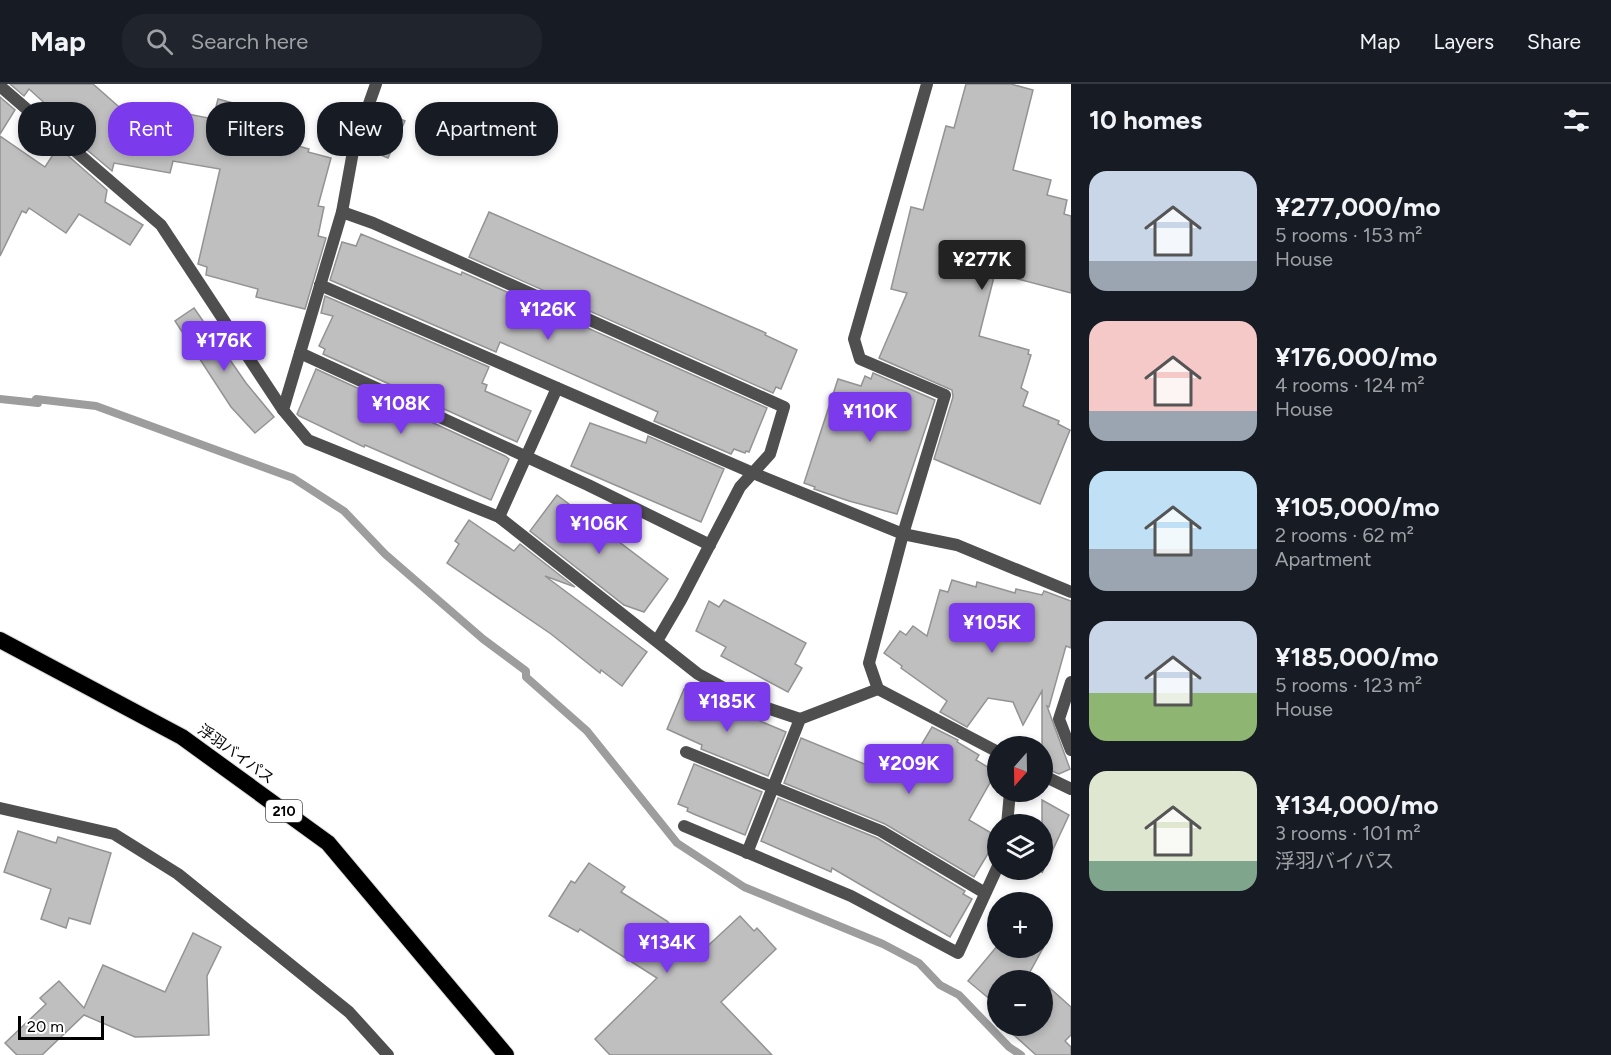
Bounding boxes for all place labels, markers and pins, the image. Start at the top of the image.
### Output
pin: ¥277K [940,240,1024,291]
pin: ¥126K [506,290,590,341]
pin: ¥176K [182,321,266,372]
pin: ¥108K [359,384,443,435]
pin: ¥110K [828,392,912,443]
pin: ¥106K [557,504,641,555]
pin: ¥105K [950,603,1034,654]
pin: ¥185K [685,682,769,733]
pin: ¥209K [867,744,951,795]
pin: ¥134K [625,923,709,974]

